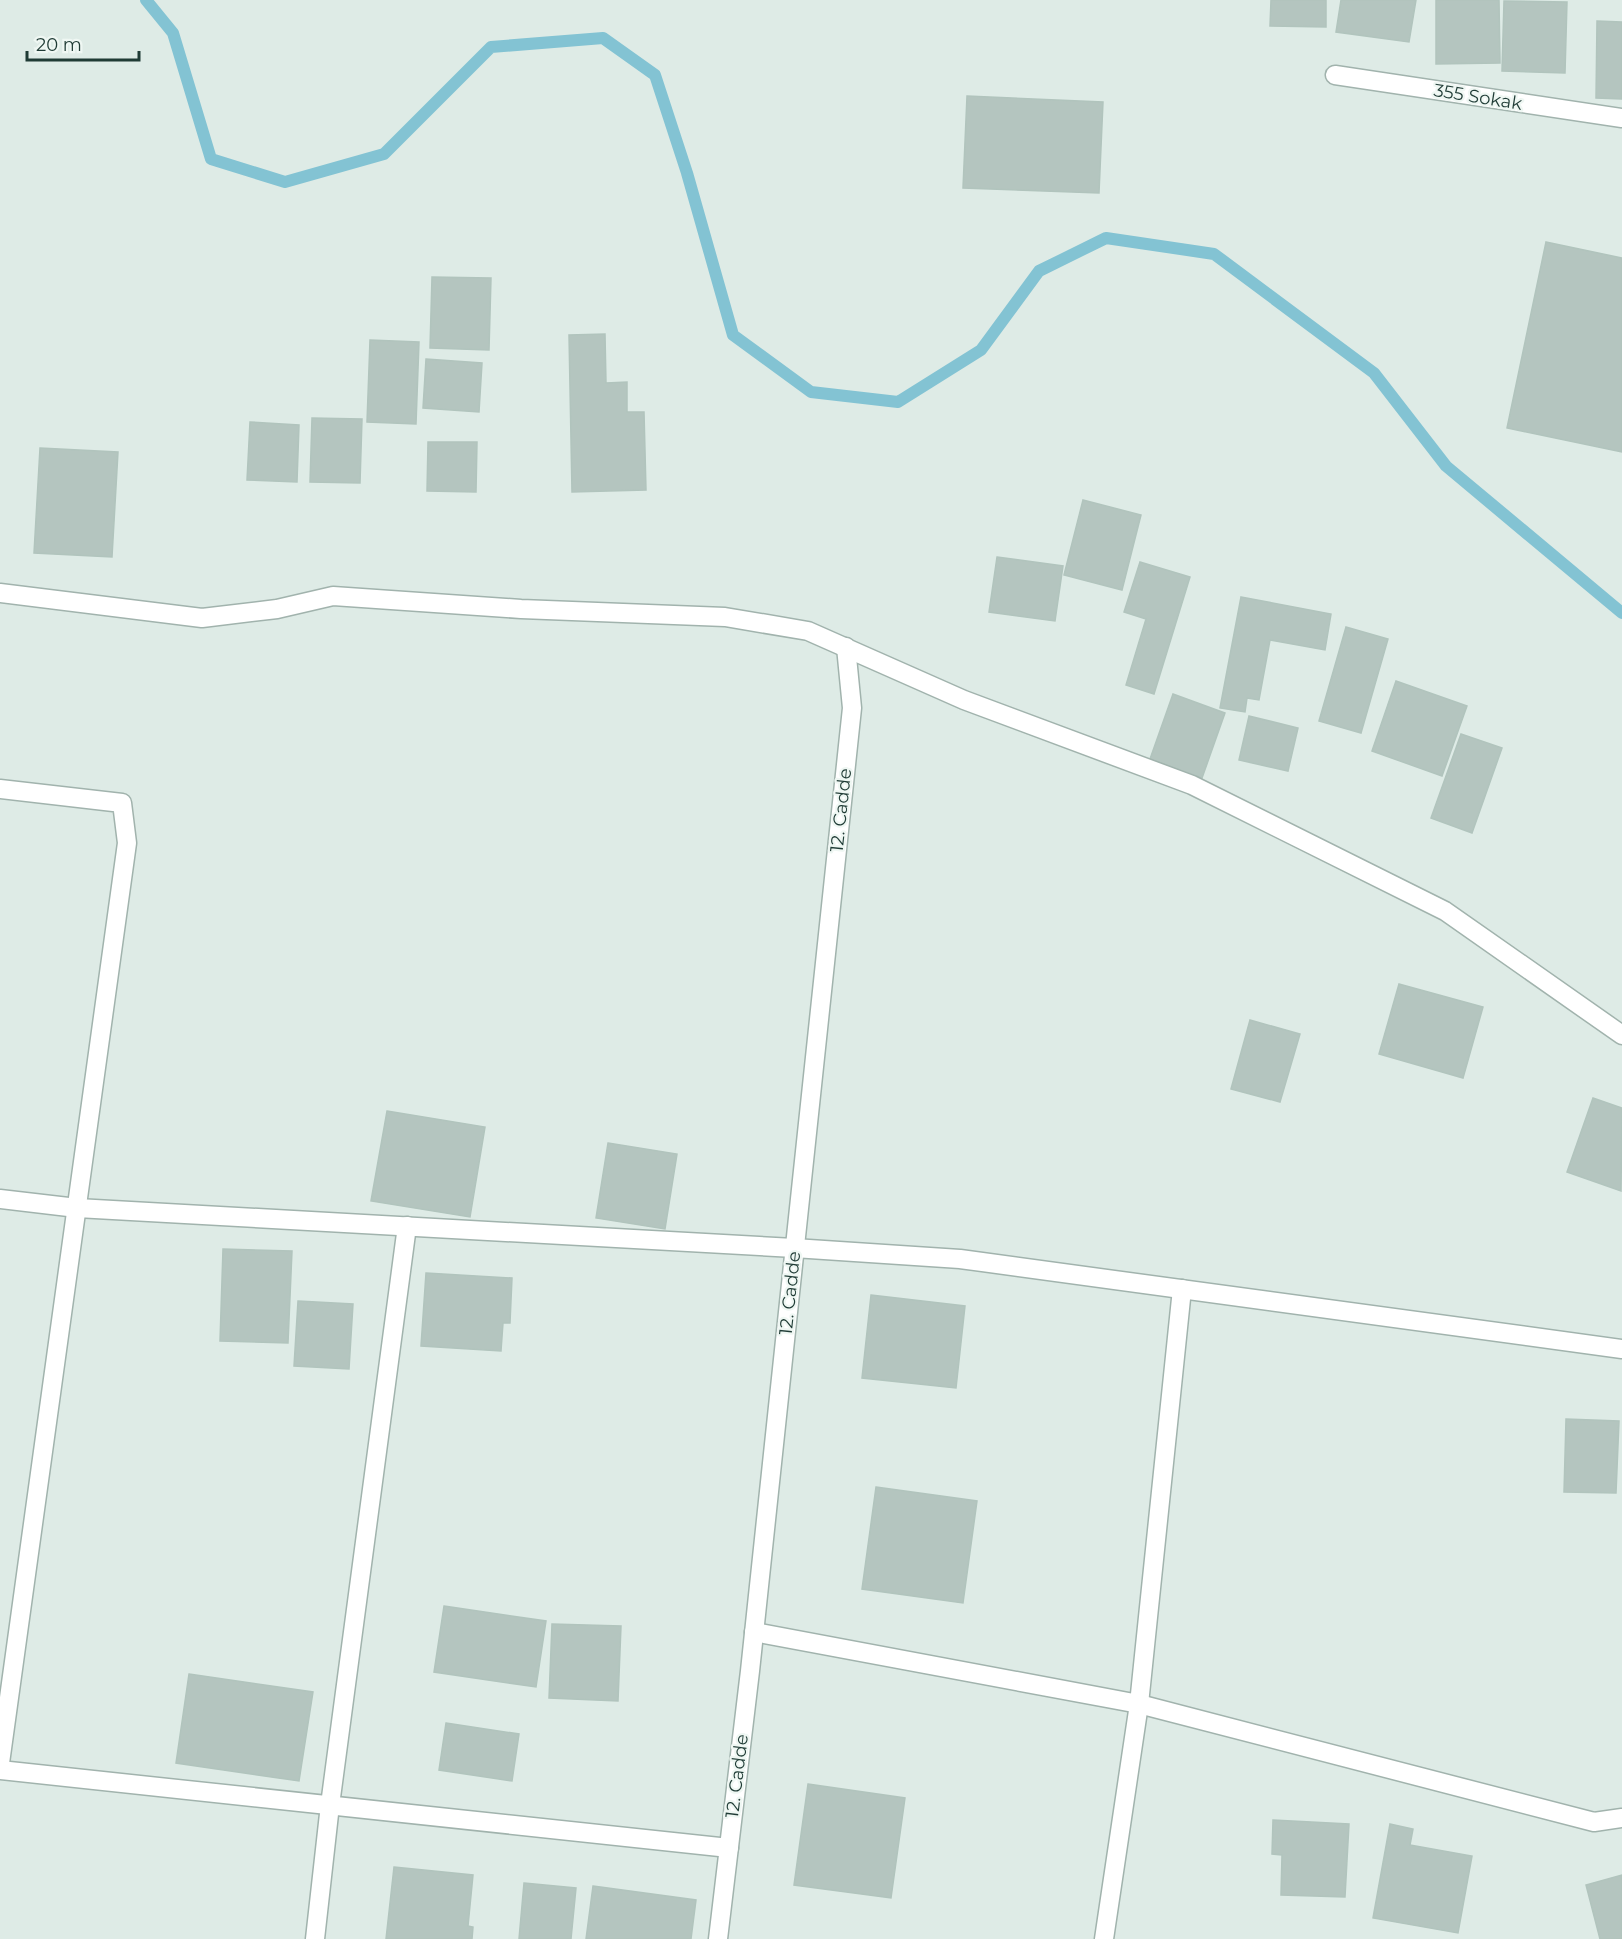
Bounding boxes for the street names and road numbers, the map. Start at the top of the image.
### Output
street label: 355 Sokak [1432,79,1524,115]
street label: 12. Cadde [826,767,856,853]
street label: 12. Cadde [775,1250,805,1336]
street label: 12. Cadde [721,1733,753,1819]

